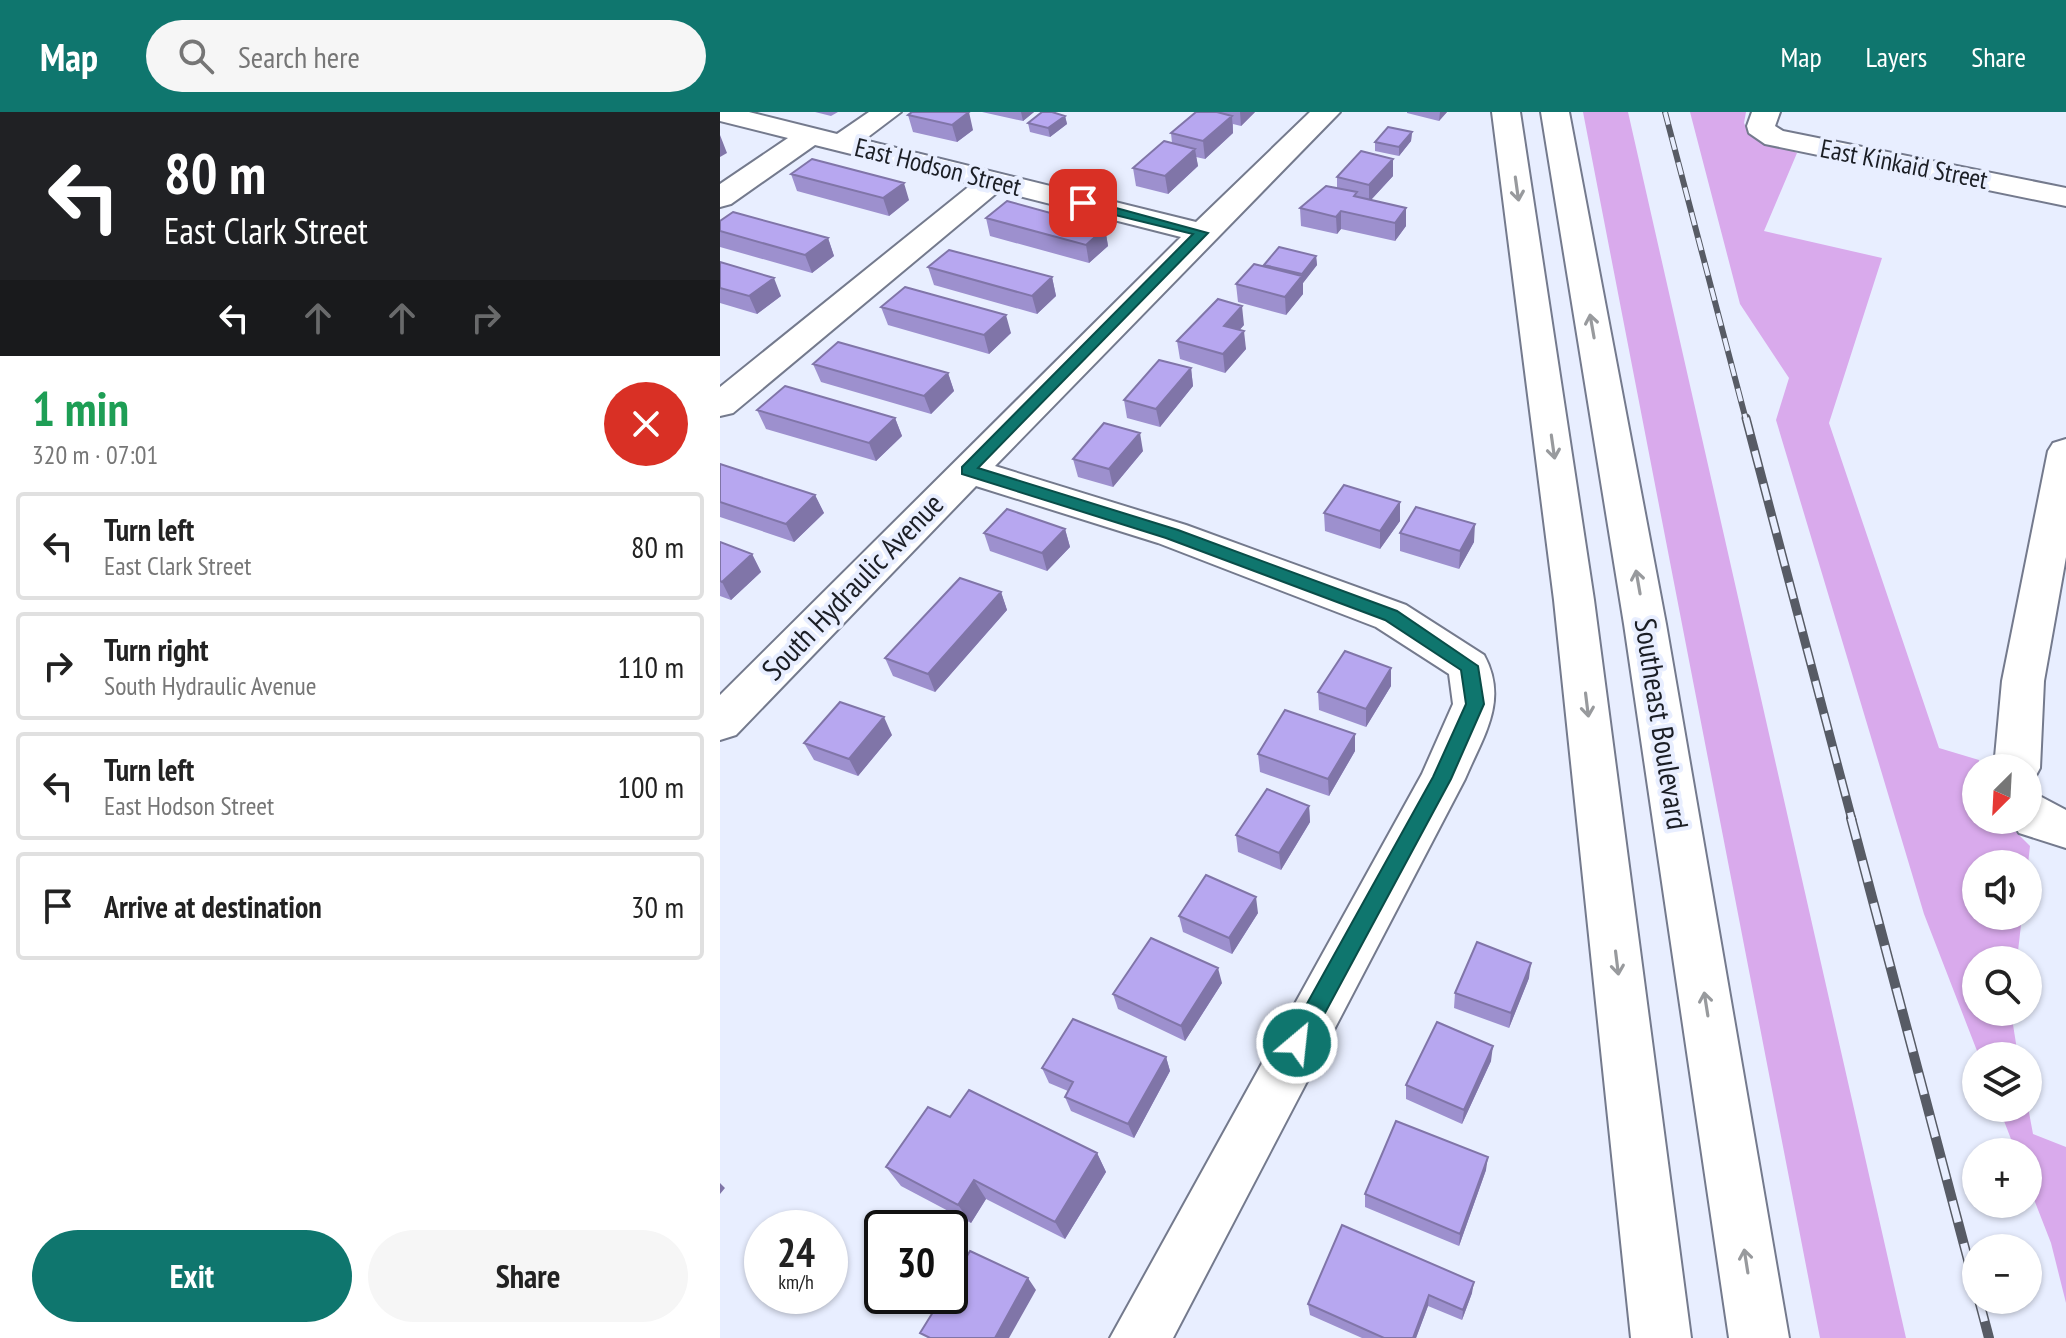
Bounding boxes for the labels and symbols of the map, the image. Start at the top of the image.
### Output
street label: East Hodson Street [852,130,1025,203]
street label: East Kinkaid Street [1818,131,1990,196]
pin [1049,169,1117,237]
one-way arrow [1510,176,1525,201]
one-way arrow [1584,313,1599,339]
one-way arrow [1546,434,1561,459]
street label: South Hydraulic Avenue [753,484,951,688]
one-way arrow [1629,569,1644,595]
street label: Southeast Boulevard [1627,615,1698,832]
one-way arrow [1579,691,1594,717]
north arrow [1962,754,2042,834]
one-way arrow [1609,949,1624,976]
one-way arrow [1697,992,1712,1017]
position arrow [1255,1001,1339,1085]
speed limit sign: 30 [864,1210,968,1314]
one-way arrow [1738,1249,1753,1274]

